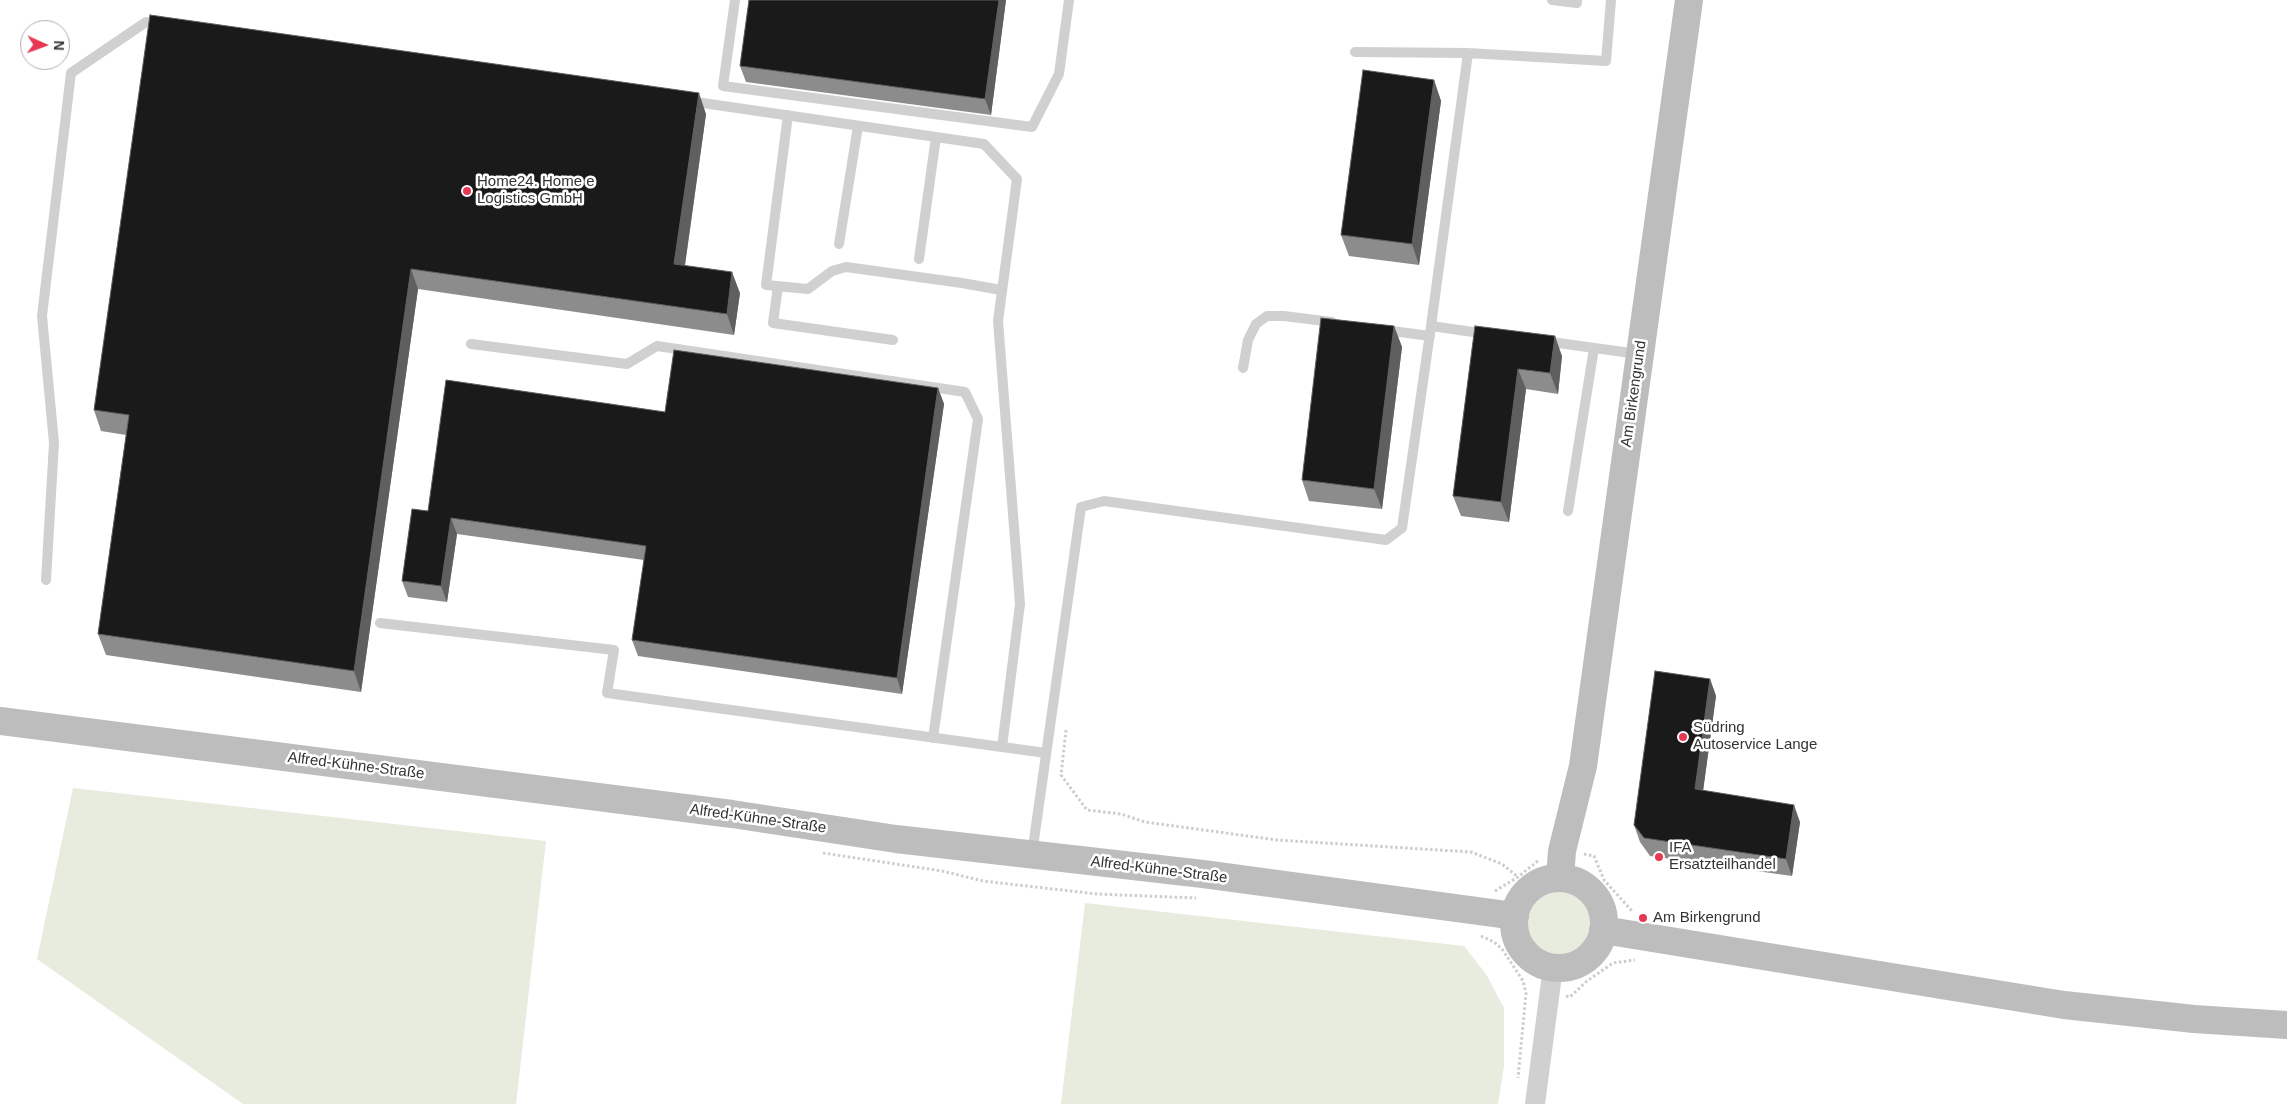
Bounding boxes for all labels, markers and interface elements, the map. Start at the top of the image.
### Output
north arrow [20,20,70,70]
text: N [51,40,67,51]
place label: Home24. Home e Logistics GmbH [477,173,595,208]
marker: Home24. Home e Logistics GmbH [461,185,473,197]
street label: Am Birkengrund [1618,339,1650,449]
place label: Südring Autoservice Lange [1693,719,1817,754]
marker: Südring Autoservice Lange [1677,731,1689,743]
street label: Alfred-Kühne-Straße [287,749,425,783]
street label: Alfred-Kühne-Straße [689,801,827,837]
place label: IFA Ersatzteilhandel [1669,839,1776,874]
marker: IFA Ersatzteilhandel [1653,851,1665,863]
street label: Alfred-Kühne-Straße [1090,853,1228,887]
place label: Am Birkengrund [1653,909,1761,927]
marker: Am Birkengrund [1637,912,1649,924]

